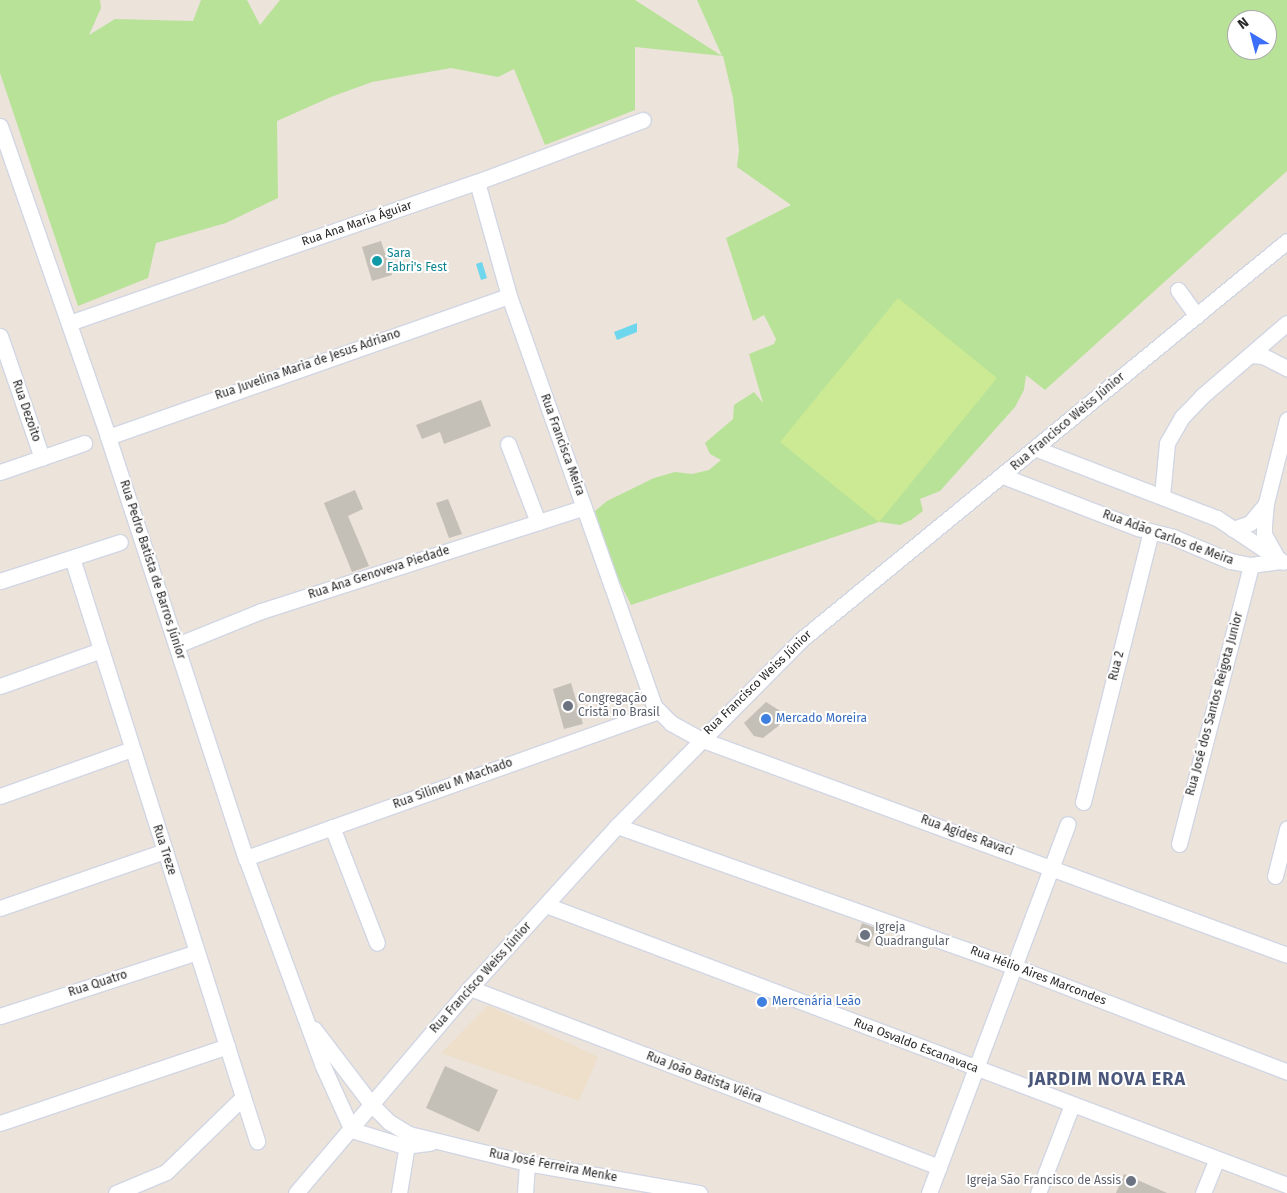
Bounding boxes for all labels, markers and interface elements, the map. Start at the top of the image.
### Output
north arrow [1227,10,1277,60]
text: N [1234,14,1252,33]
street label: Rua Ana Maria Águiar [300,198,414,250]
place label: Sara Fabri's Fest [387,247,447,275]
marker: Sara Fabri's Fest [371,255,383,267]
street label: Rua Juvelina Maria de Jesus Adriano [213,326,403,404]
street label: Rua Francisco Weiss Júnior [1008,370,1128,474]
street label: Rua Dezoito [9,378,43,444]
street label: Rua Francisca Meira [537,392,587,498]
street label: Rua Pedro Batista de Barros Júnior [116,478,188,662]
street label: Rua Adão Carlos de Meira [1100,508,1236,568]
street label: Rua Ana Genoveva Piedade [307,543,451,603]
street label: Rua José dos Santos Reigota Junior [1183,611,1247,797]
street label: Rua Francisco Weiss Júnior [701,628,815,738]
street label: Rua 2 [1106,650,1128,682]
place label: Congregação Cristã no Brasil [578,692,660,720]
marker: Congregação Cristã no Brasil [562,700,574,712]
place label: Mercado Moreira [776,712,867,726]
marker: Mercado Moreira [760,713,772,725]
street label: Rua Silineu M Machado [391,756,515,812]
street label: Rua Agides Ravaci [919,813,1015,859]
street label: Rua Treze [149,823,179,877]
street label: Rua Francisco Weiss Júnior [427,920,535,1036]
place label: Igreja Quadrangular [875,921,949,949]
marker: Igreja Quadrangular [859,929,871,941]
street label: Rua Hélio Aires Marcondes [968,943,1108,1009]
street label: Rua Quatro [67,968,129,1000]
place label: Mercenária Leão [772,995,861,1009]
marker: Mercenária Leão [756,996,768,1008]
street label: Rua Osvaldo Escanavaca [852,1016,980,1076]
street label: Rua João Batista Viêira [644,1049,764,1107]
district label: JARDIM NOVA ERA [1026,1068,1188,1090]
street label: Rua José Ferreira Menke [488,1147,618,1185]
place label: Igreja São Francisco de Assis [967,1174,1121,1188]
marker: Igreja São Francisco de Assis [1125,1175,1137,1187]

